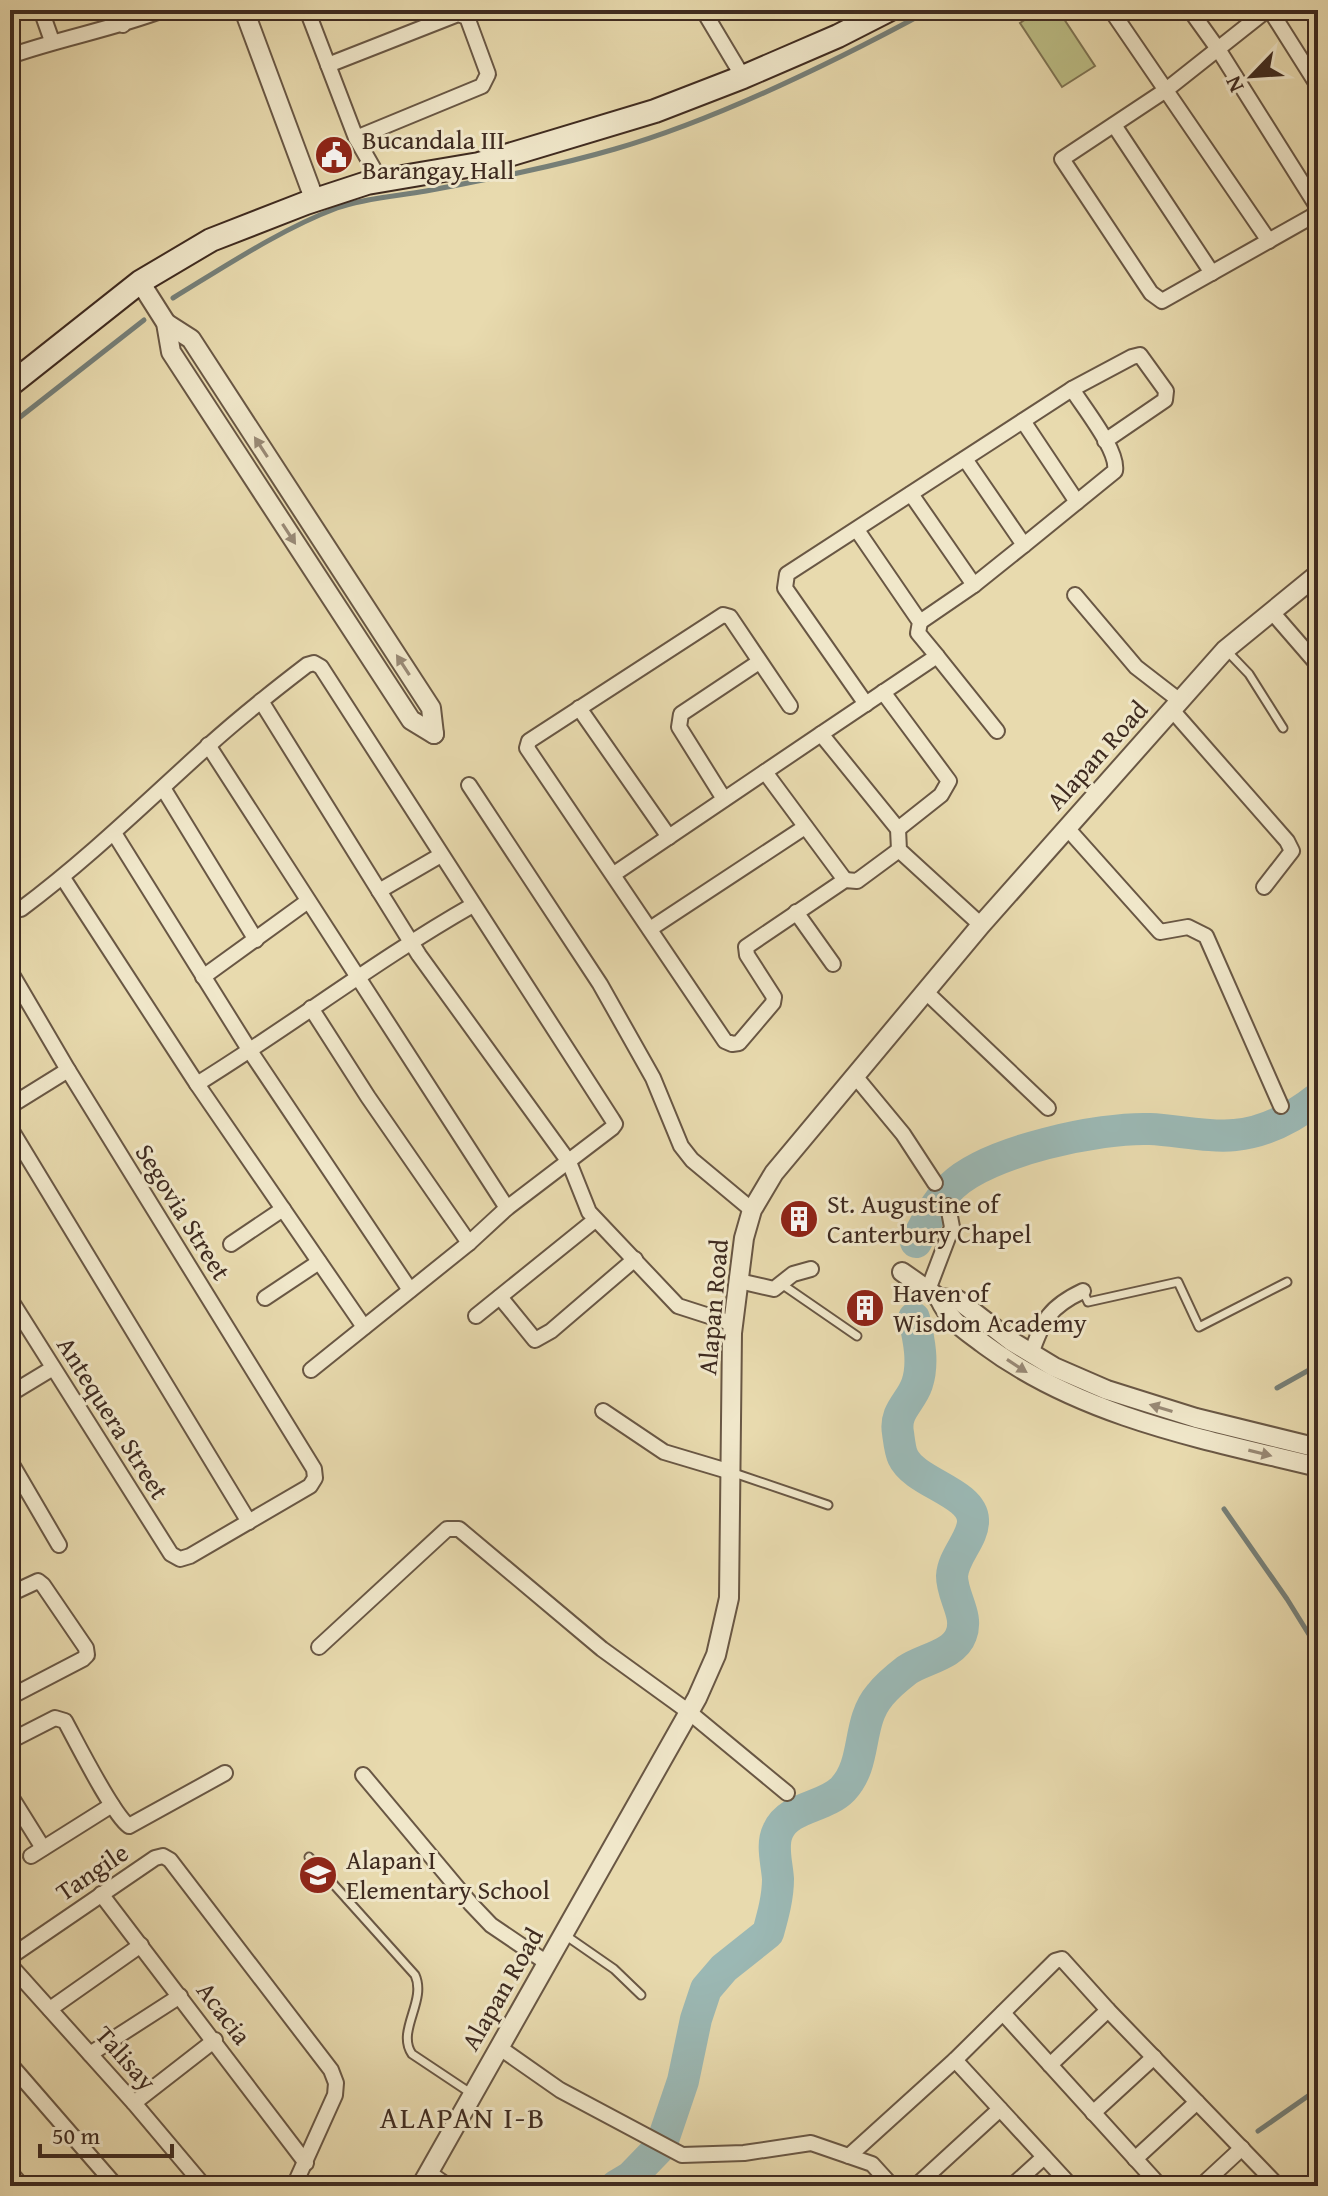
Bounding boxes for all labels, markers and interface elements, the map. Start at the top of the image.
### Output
north arrow [1212,36,1292,116]
text: N [1216,71,1251,98]
place label: Bucandala III Barangay Hall [362,120,514,189]
public building icon: Bucandala III Barangay Hall [313,134,355,176]
one-way arrow [255,436,269,458]
one-way arrow [282,523,297,544]
one-way arrow [397,654,411,676]
street label: Alapan Road [1037,691,1157,818]
street label: Segovia Street [126,1136,241,1288]
place label: St. Augustine of Canterbury Chapel [827,1184,1032,1253]
building icon: St. Augustine of Canterbury Chapel [778,1198,820,1240]
street label: Alapan Road [687,1237,738,1377]
place label: Haven of Wisdom Academy [893,1273,1087,1342]
building icon: Haven of Wisdom Academy [844,1287,886,1329]
street label: Antequera Street [48,1329,179,1507]
one-way arrow [1006,1359,1027,1374]
one-way arrow [1149,1401,1173,1414]
one-way arrow [1248,1447,1273,1460]
street label: Tangile [48,1833,136,1910]
place label: Alapan I Elementary School [346,1840,550,1909]
school or university icon: Alapan I Elementary School [297,1854,339,1896]
street label: Alapan Road [451,1920,553,2058]
street label: Acacia [188,1973,262,2053]
street label: Talisay [86,2016,166,2099]
district label: ALAPAN I-B [380,2095,546,2139]
scale bar [40,2108,172,2158]
text: 50 m [52,2118,100,2153]

